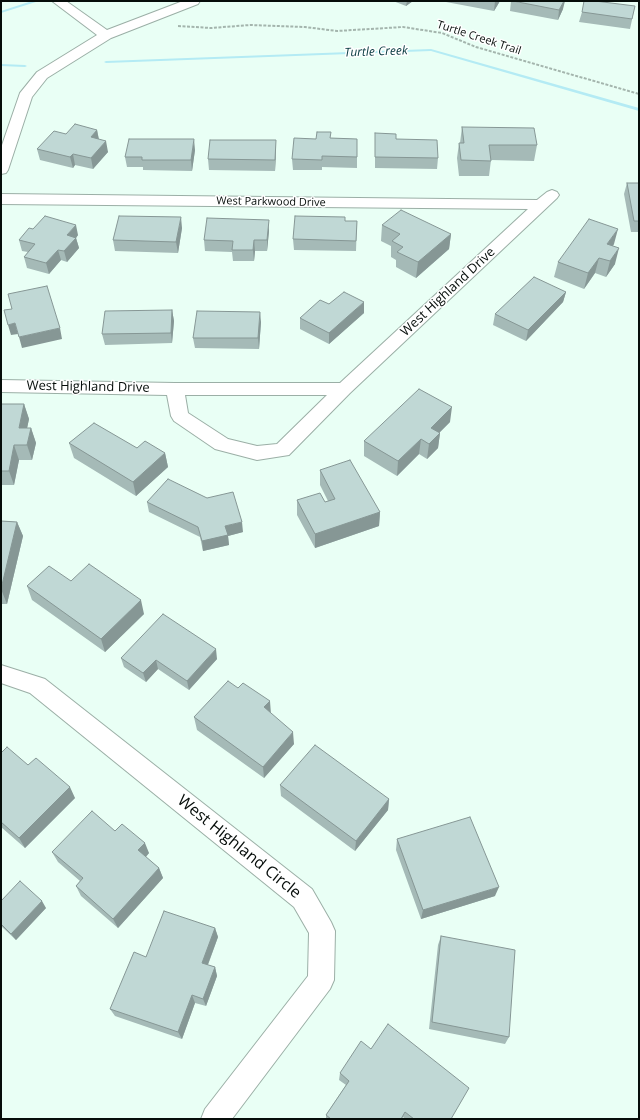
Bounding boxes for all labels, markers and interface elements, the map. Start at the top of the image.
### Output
street label: Turtle Creek Trail [435,18,523,58]
water label: Turtle Creek [344,44,408,60]
street label: West Parkwood Drive [216,194,326,210]
street label: West Highland Drive [398,244,498,340]
street label: West Highland Drive [26,378,150,396]
street label: West Highland Circle [173,791,305,903]

